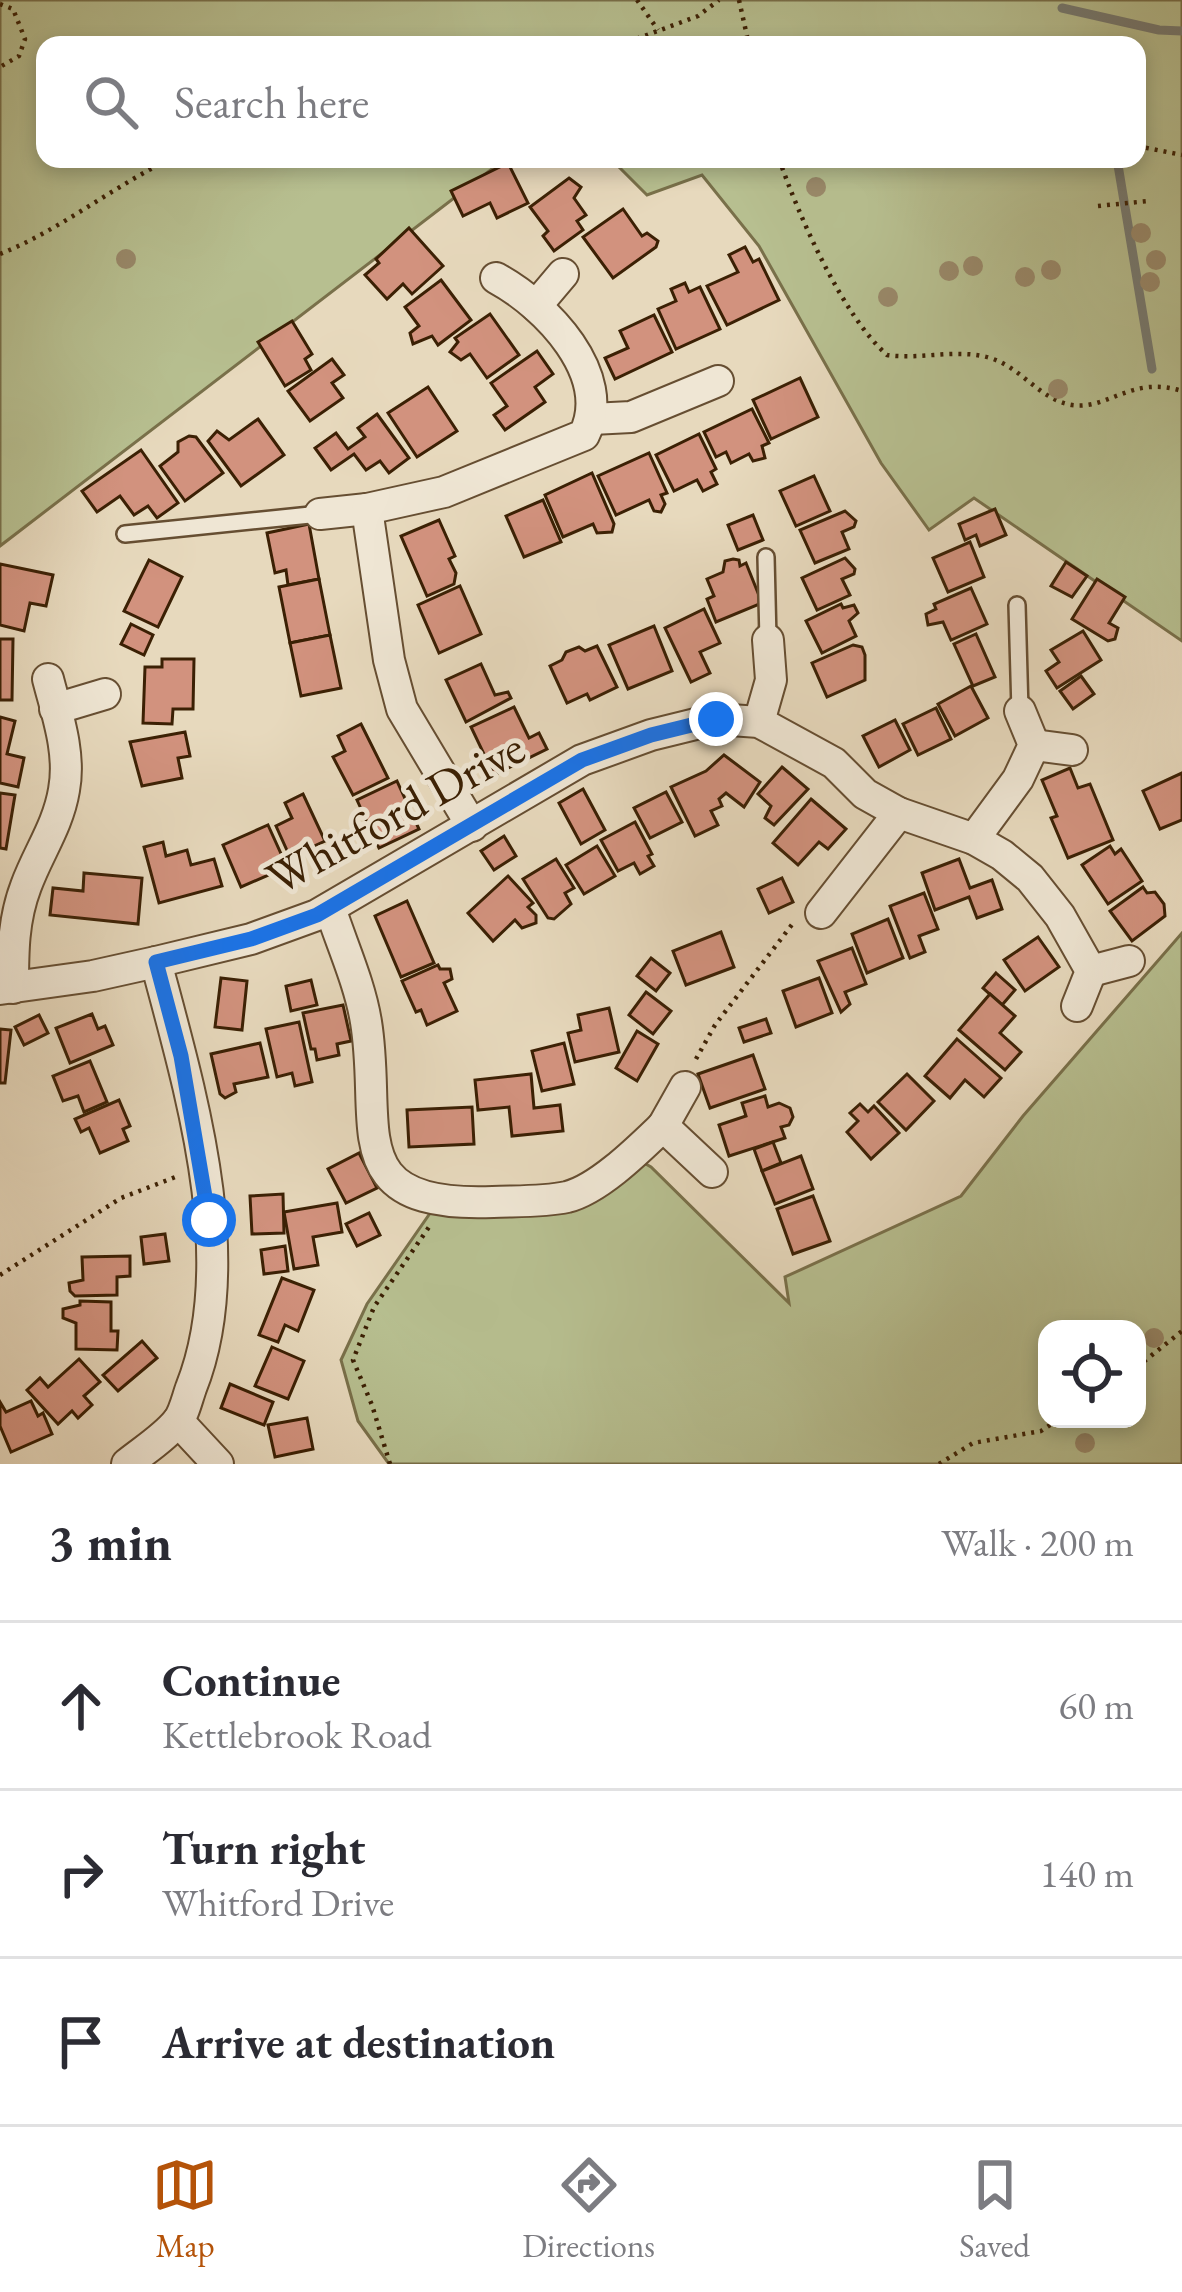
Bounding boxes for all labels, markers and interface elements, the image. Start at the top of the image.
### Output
search box [36,36,1146,168]
icon: search [78,69,144,135]
text: Search here [174,73,369,131]
route end [689,692,743,746]
street label: Whitford Drive [255,716,535,908]
route start [182,1193,236,1247]
map controls [1038,1320,1146,1428]
button: locate [1038,1320,1146,1428]
text: 3 min [48,1509,172,1575]
text: Walk · 200 m [941,1517,1134,1568]
text: Continue [162,1651,340,1709]
icon: ahead [48,1673,114,1739]
text: 60 m [1058,1680,1134,1731]
text: Kettlebrook Road [162,1709,432,1760]
text: Turn right [162,1819,365,1877]
icon: right [48,1841,114,1907]
text: 140 m [1040,1848,1134,1899]
text: Whitford Drive [162,1877,394,1928]
icon: arrive [48,2009,114,2075]
text: Arrive at destination [162,2013,555,2071]
tab: Map [152,2152,218,2267]
tab: Directions [522,2152,655,2267]
tab: Saved [959,2152,1030,2267]

